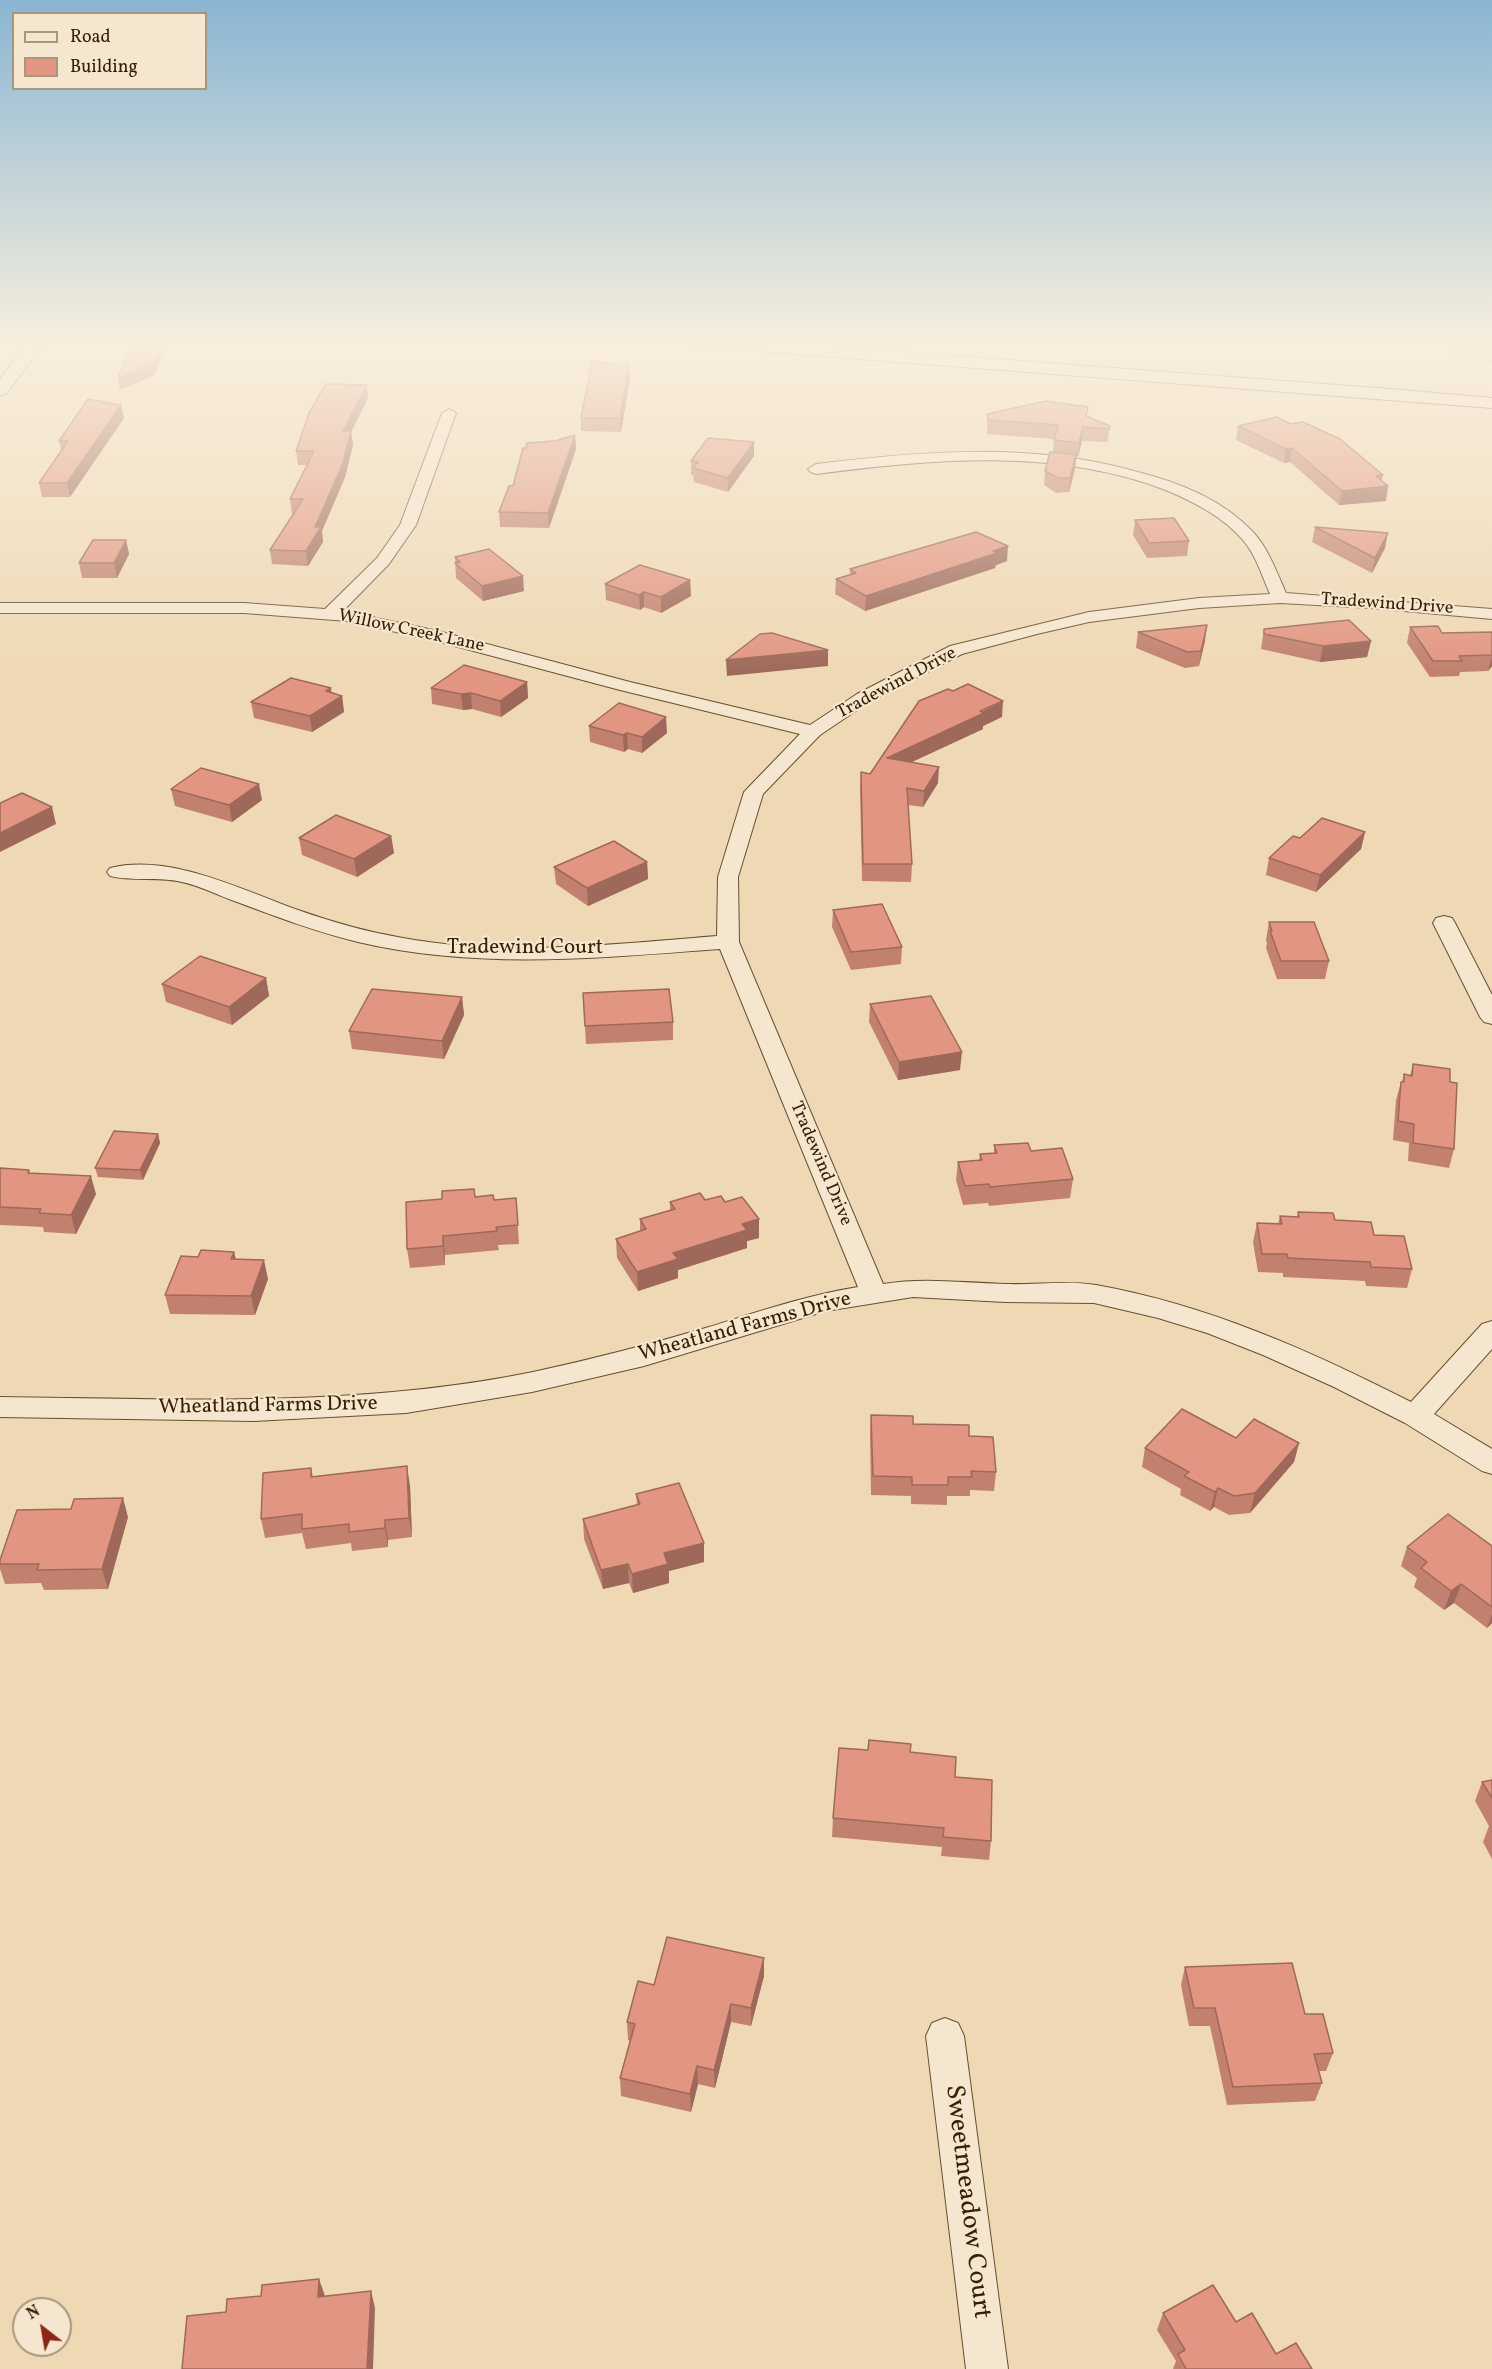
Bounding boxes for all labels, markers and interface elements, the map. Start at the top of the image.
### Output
legend [12,12,207,90]
text: Road [70,25,111,50]
text: Building [70,55,138,80]
street label: Tradewind Drive [1320,590,1454,620]
street label: Willow Creek Lane [336,606,486,658]
street label: Tradewind Drive [833,643,961,725]
street label: Tradewind Court [447,936,603,962]
street label: Tradewind Drive [784,1099,856,1229]
street label: Wheatland Farms Drive [636,1287,854,1369]
street label: Wheatland Farms Drive [158,1392,378,1422]
street label: Sweetmeadow Court [936,2083,996,2321]
north arrow [12,2297,72,2357]
text: N [23,2301,44,2326]

